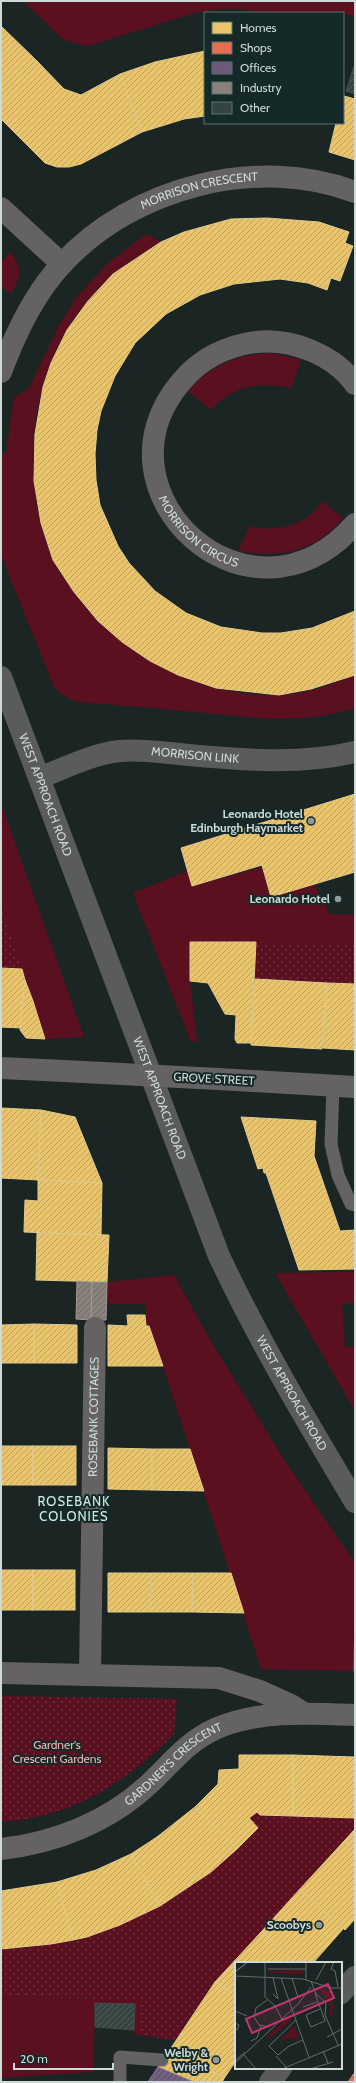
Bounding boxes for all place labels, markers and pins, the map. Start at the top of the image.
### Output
place label: Leonardo Hotel Edinburgh Haymarket [190,806,303,835]
marker: Leonardo Hotel Edinburgh Haymarket [306,816,316,826]
place label: Leonardo Hotel [249,891,330,906]
marker: Leonardo Hotel [333,894,343,904]
place label: Scoobys [267,1917,311,1932]
marker: Scoobys [314,1920,324,1930]
place label: Welby & Wright [164,2045,208,2074]
marker: Welby & Wright [211,2055,221,2065]

